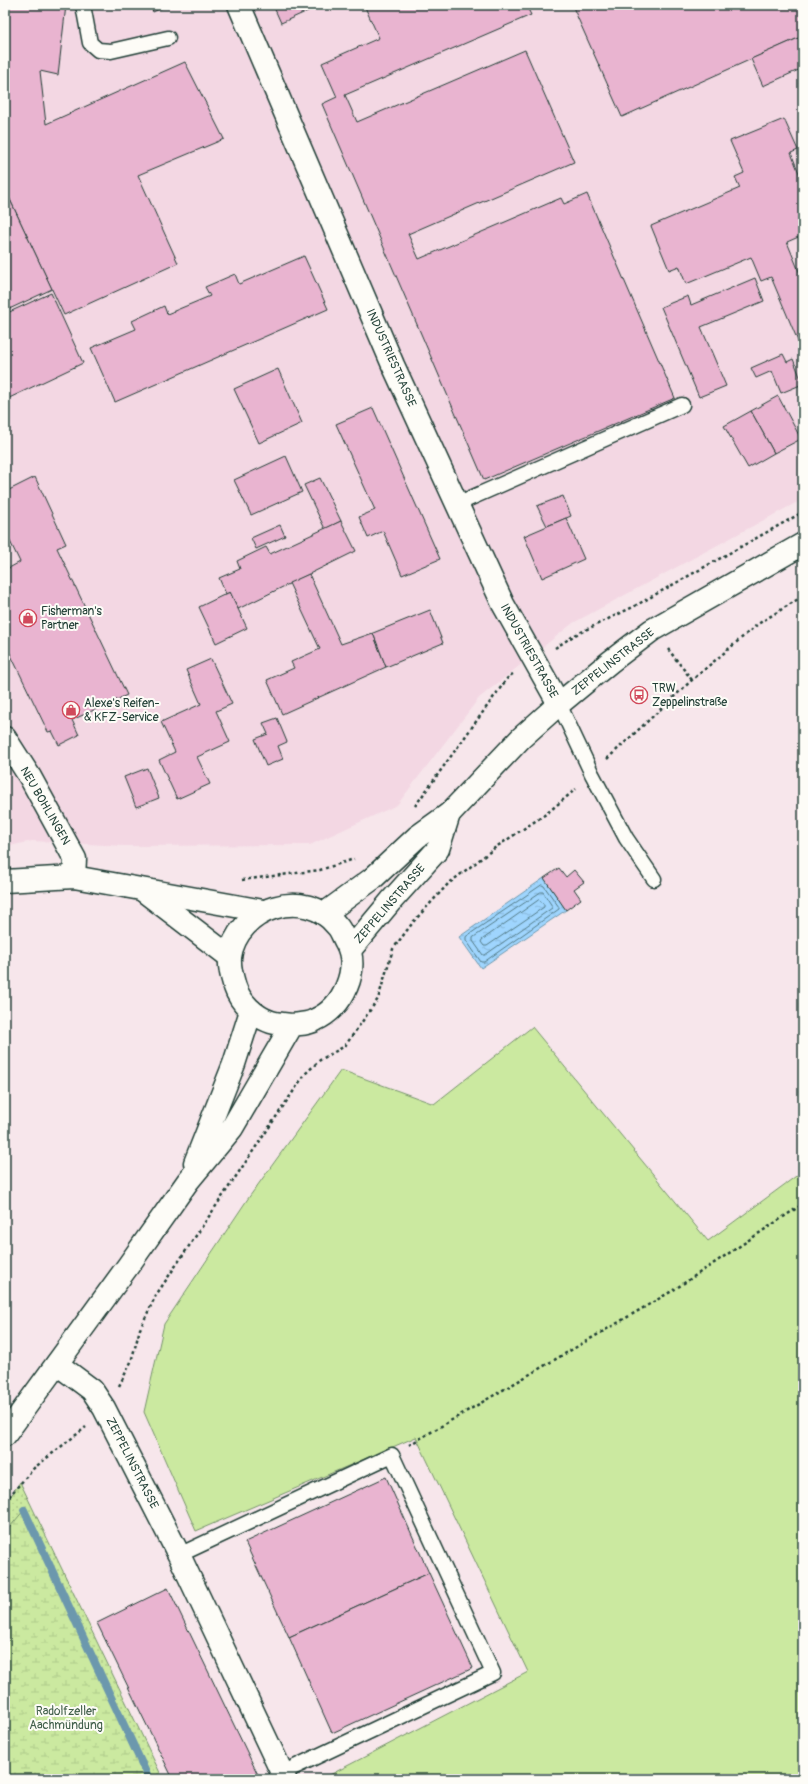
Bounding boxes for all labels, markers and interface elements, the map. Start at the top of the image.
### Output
street label: INDUSTRIESTRASSE [363,307,419,409]
street label: INDUSTRIESTRASSE [497,601,561,701]
place label: Fisherman's Partner [41,604,103,633]
shop icon: Fisherman's Partner [18,608,38,628]
street label: ZEPPELINSTRASSE [569,625,657,699]
place label: TRW Zeppelinstraße [652,681,727,710]
bus stop icon: TRW Zeppelinstraße [629,685,649,705]
place label: Alexe's Reifen- & KFZ-Service [84,696,160,725]
shop icon: Alexe's Reifen- & KFZ-Service [61,700,81,720]
street label: NEU BOHLINGEN [17,764,73,848]
street label: ZEPPELINSTRASSE [351,861,429,947]
street label: ZEPPELINSTRASSE [102,1415,162,1511]
park label: Radolfzeller Aachmündung [29,1704,103,1733]

